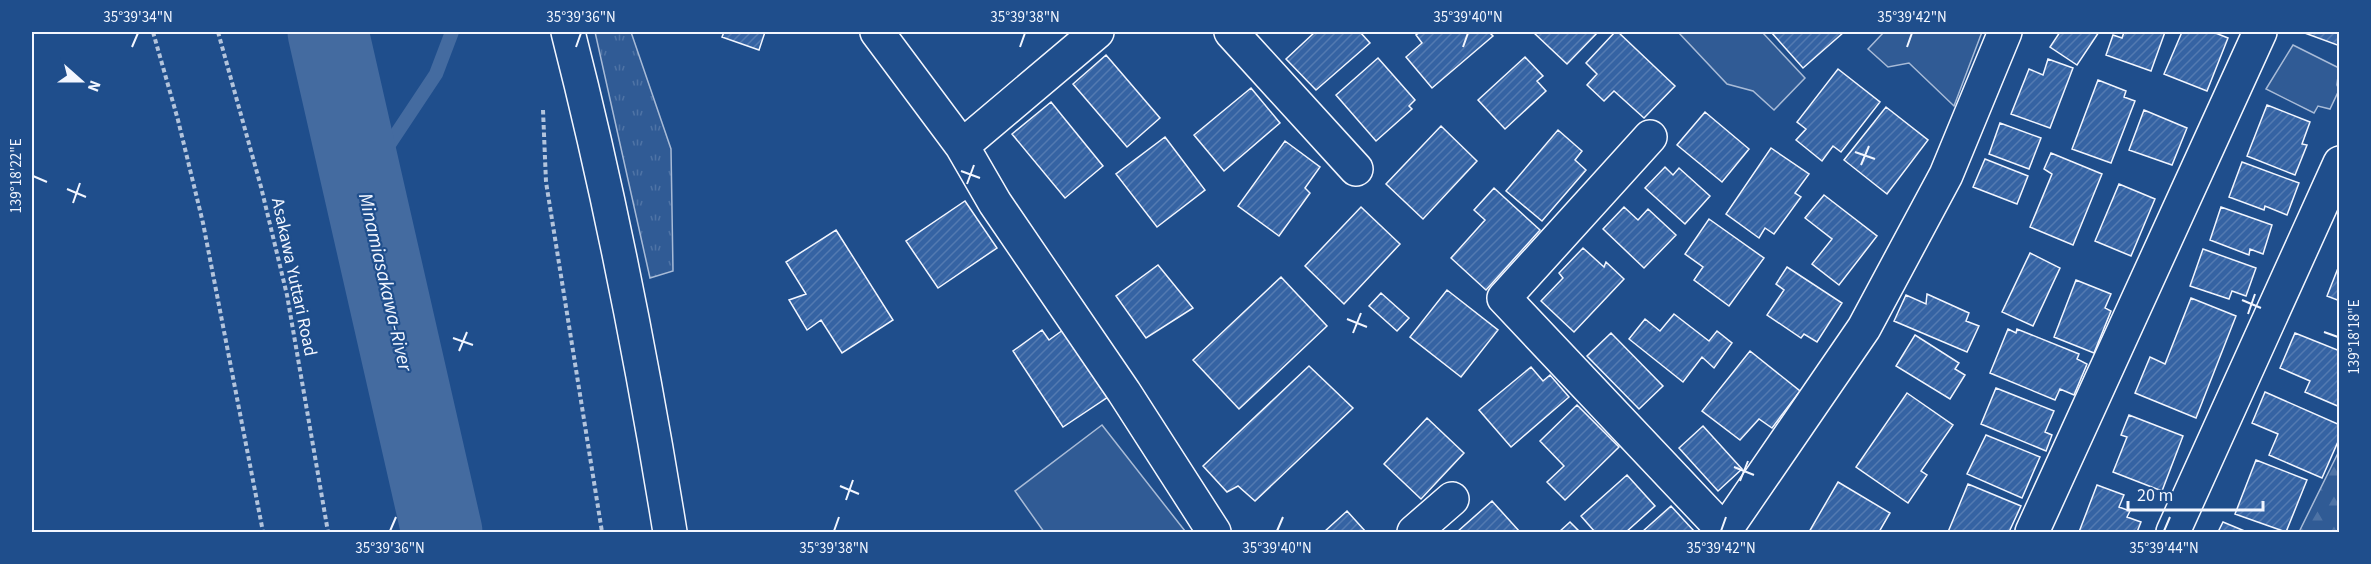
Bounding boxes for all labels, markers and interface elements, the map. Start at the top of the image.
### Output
text: 35°39'34"N [103,7,173,28]
text: 35°39'36"N [546,7,616,28]
text: 35°39'38"N [990,7,1060,28]
text: 35°39'40"N [1433,7,1503,28]
text: 35°39'42"N [1877,7,1947,28]
north arrow [51,51,111,111]
text: N [82,77,106,95]
text: 139°18'22"E [6,138,27,214]
water label: Minamiasakawa-River [351,190,419,375]
street label: Asakawa Yuttari Road [265,196,323,358]
text: 139°18'18"E [2344,299,2365,375]
scale bar [2128,474,2263,512]
text: 20 m [2137,483,2173,508]
text: 35°39'36"N [355,538,425,559]
text: 35°39'38"N [799,538,869,559]
text: 35°39'40"N [1242,538,1312,559]
text: 35°39'42"N [1686,538,1756,559]
text: 35°39'44"N [2129,538,2199,559]

